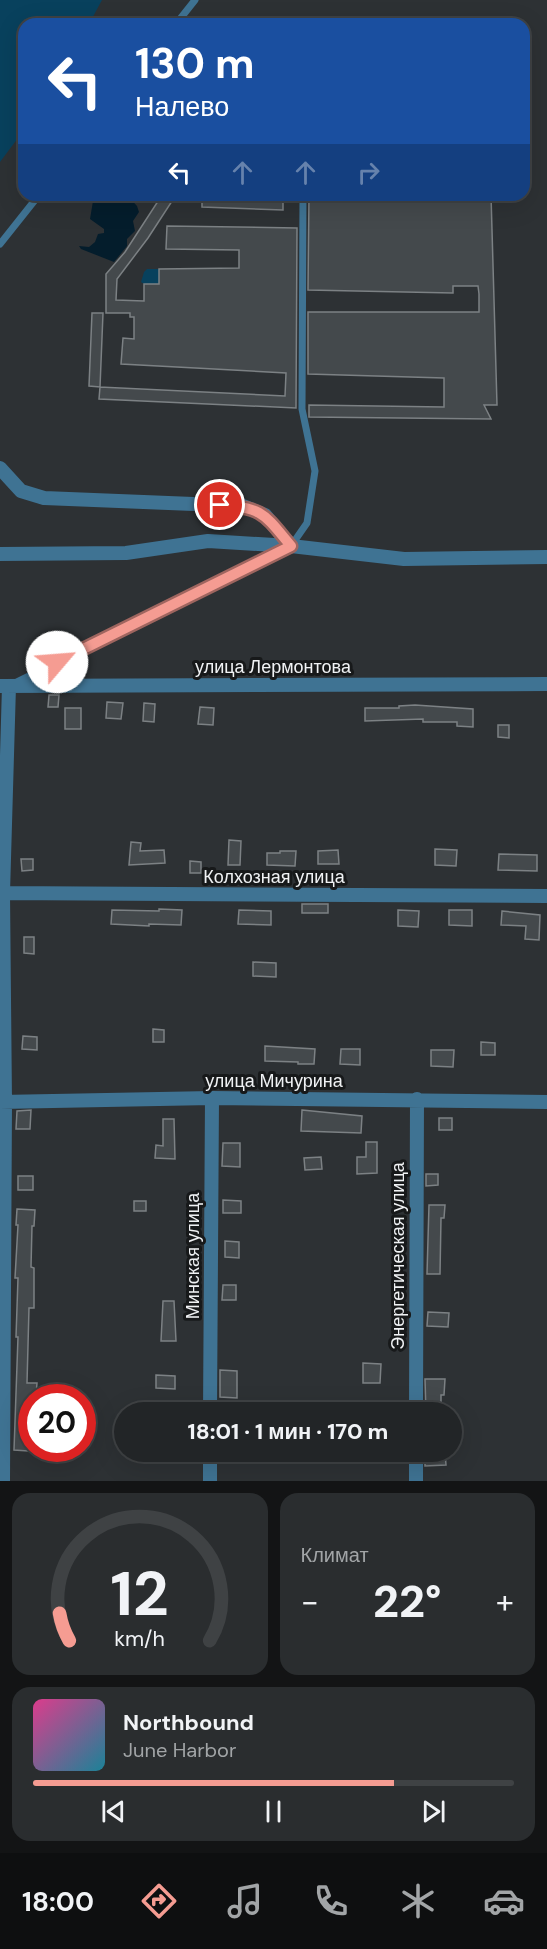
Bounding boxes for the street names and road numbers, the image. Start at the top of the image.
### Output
street label: улица Лермонтова [195,655,352,679]
street label: Колхозная улица [203,865,346,889]
street label: улица Мичурина [205,1069,344,1093]
street label: Энергетическая улица [386,1161,410,1350]
street label: Минская улица [181,1192,205,1319]

